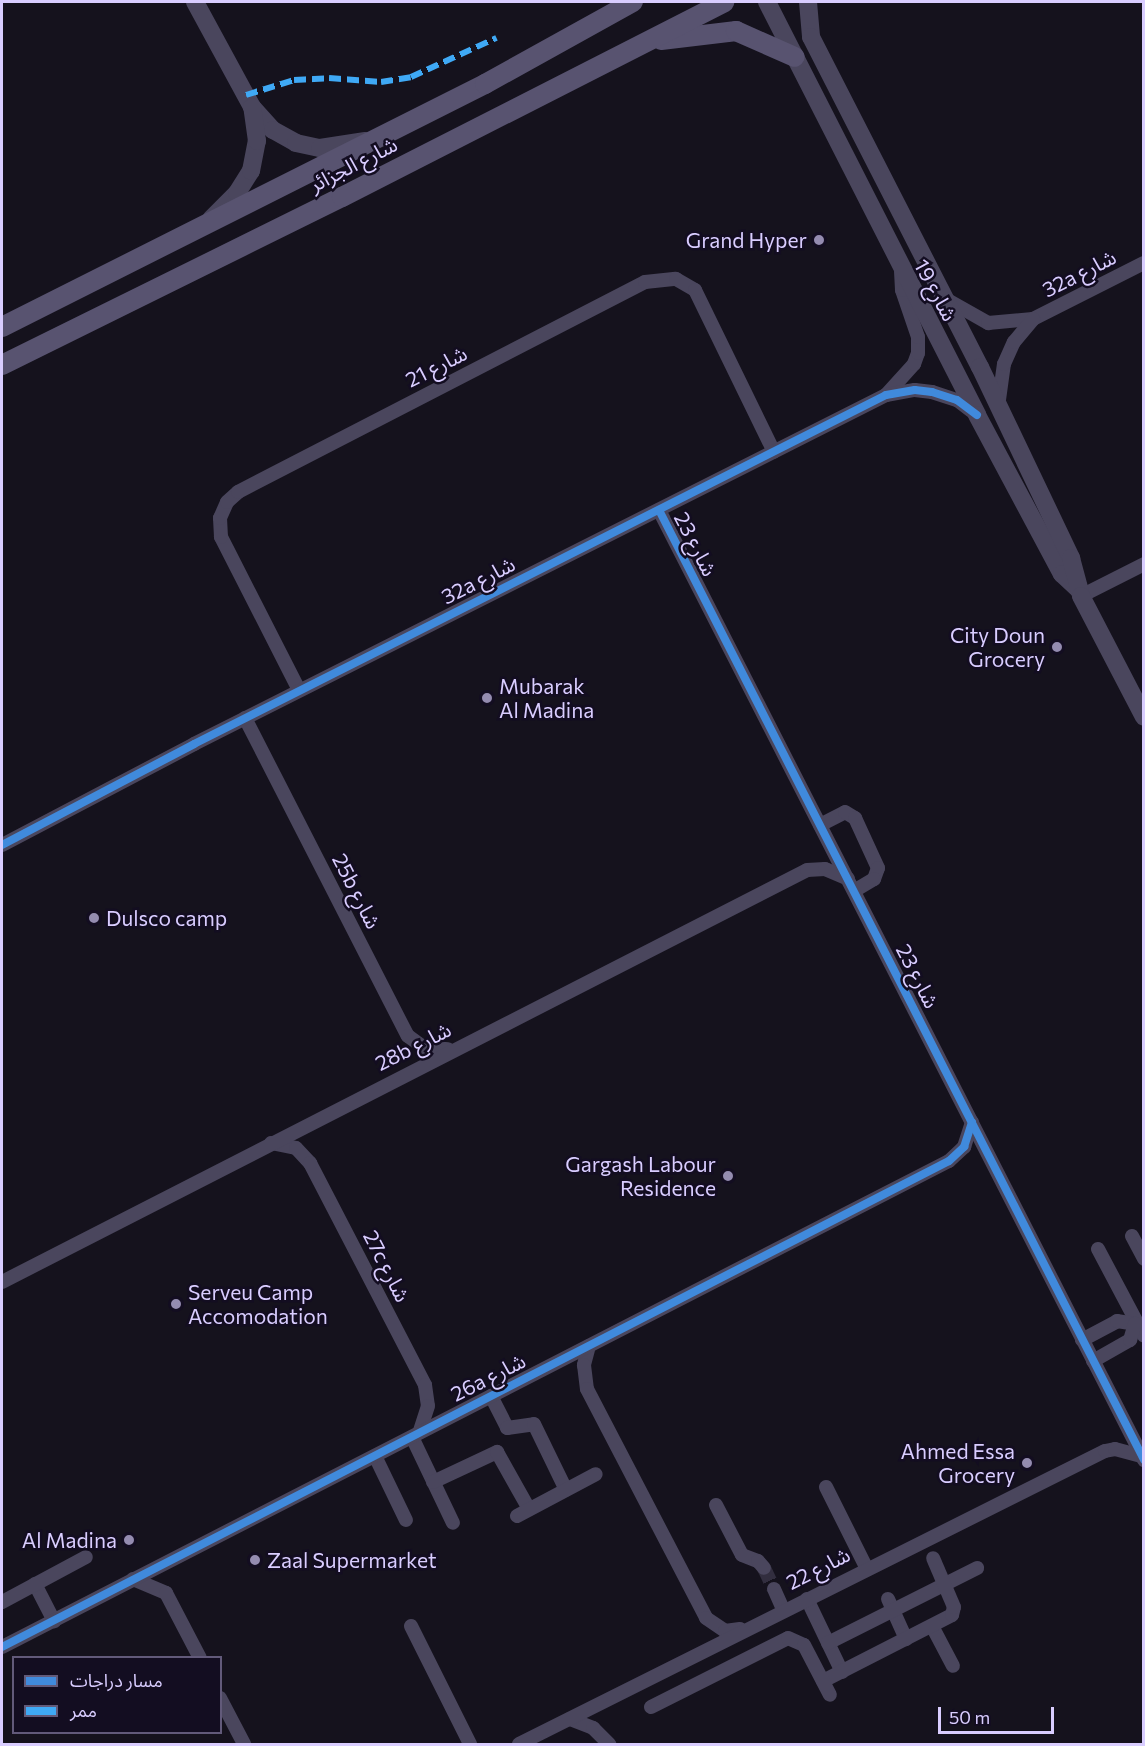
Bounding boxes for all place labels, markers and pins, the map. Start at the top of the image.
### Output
place label: Grand Hyper [686,227,807,253]
marker: Grand Hyper [812,233,826,247]
place label: City Doun Grocery [950,622,1045,672]
marker: City Doun Grocery [1050,640,1064,654]
place label: Mubarak Al Madina [499,673,594,723]
marker: Mubarak Al Madina [480,691,494,705]
place label: Dulsco camp [106,905,227,931]
marker: Dulsco camp [87,911,101,925]
place label: Gargash Labour Residence [565,1151,716,1201]
marker: Gargash Labour Residence [721,1169,735,1183]
place label: Serveu Camp Accomodation [188,1279,328,1329]
marker: Serveu Camp Accomodation [169,1297,183,1311]
place label: Ahmed Essa Grocery [900,1438,1015,1488]
marker: Ahmed Essa Grocery [1020,1456,1034,1470]
place label: Al Madina [22,1527,117,1553]
marker: Al Madina [122,1533,136,1547]
place label: Zaal Supermarket [267,1547,436,1573]
marker: Zaal Supermarket [248,1553,262,1567]

